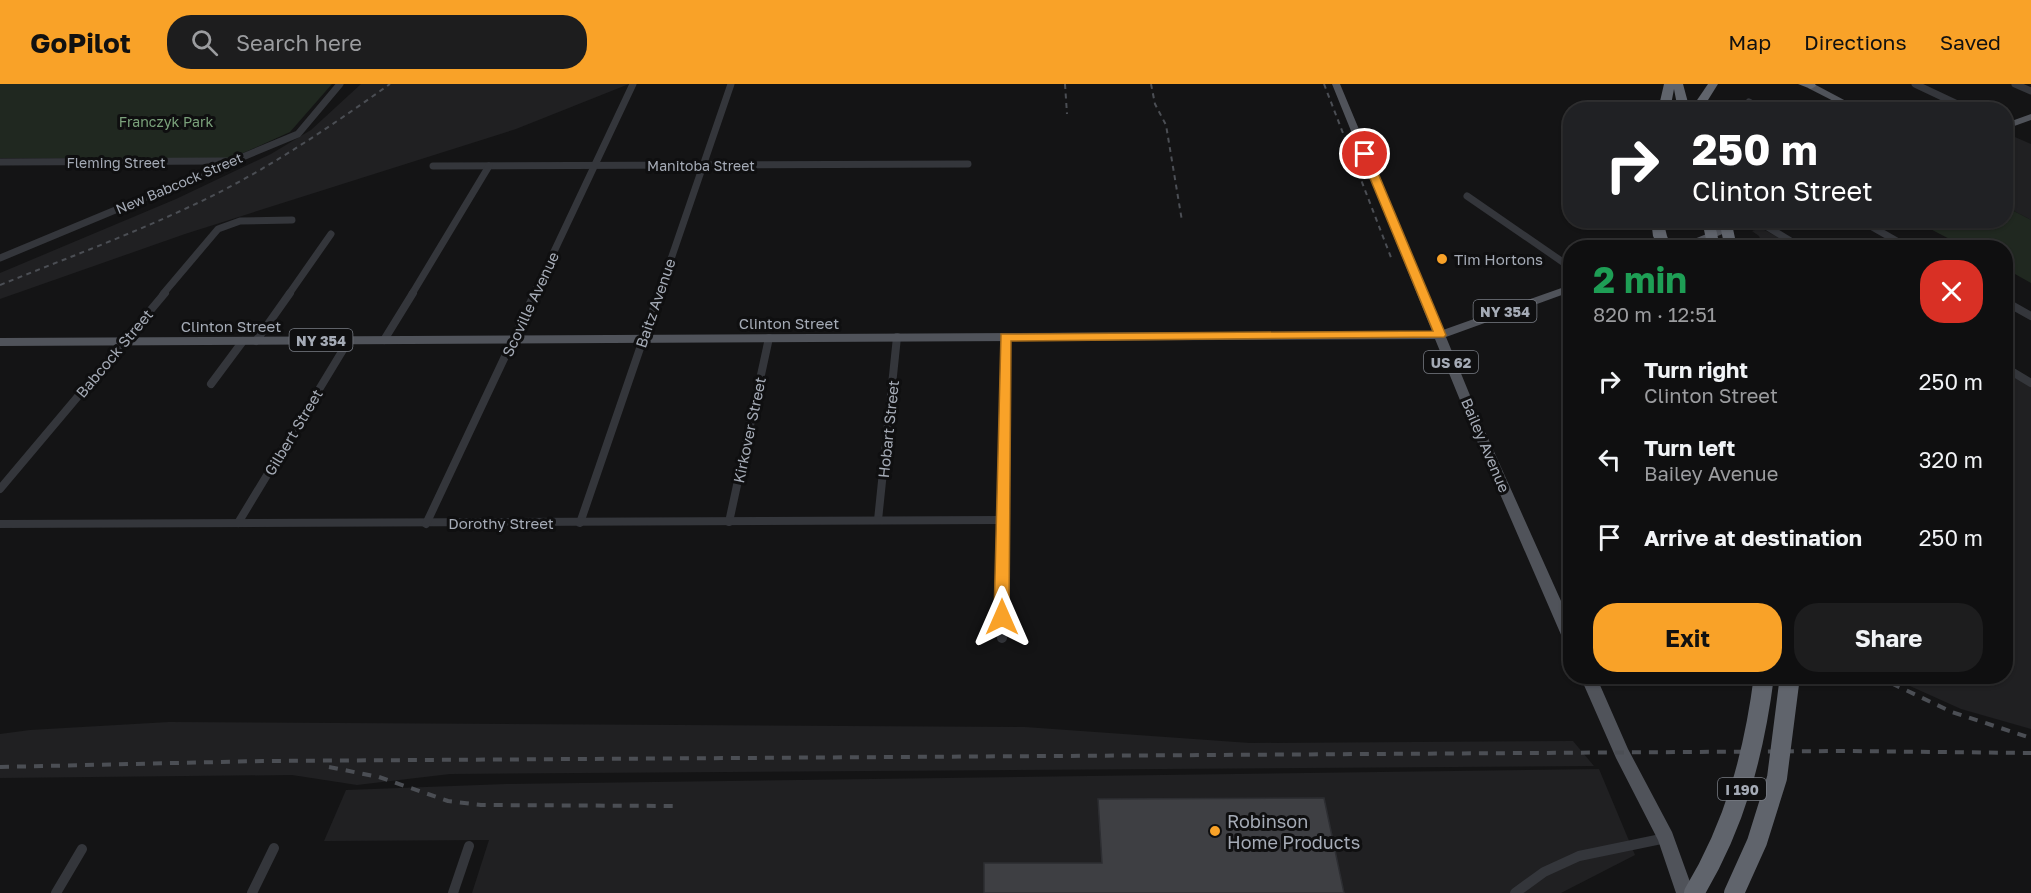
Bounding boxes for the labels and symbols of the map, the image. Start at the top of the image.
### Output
park label: Franczyk Park [119,113,213,130]
pin [1339,128,1390,179]
street label: New Babcock Street [113,149,245,217]
street label: Fleming Street [66,154,166,171]
street label: Manitoba Street [647,157,755,174]
street label: Scoville Avenue [498,248,562,359]
place label: Tim Hortons [1454,250,1543,268]
marker: Tim Hortons [1435,252,1449,266]
street label: Baitz Avenue [631,256,679,350]
road number: NY 354 [1474,300,1537,322]
street label: Babcock Street [72,305,156,401]
street label: Clinton Street [739,314,839,332]
street label: Clinton Street [181,317,281,335]
road number: NY 354 [290,329,352,351]
road number: US 62 [1424,351,1478,373]
street label: Kirkover Street [729,375,769,485]
street label: Hobart Street [874,379,902,479]
street label: Gilbert Street [260,386,326,478]
street label: Bailey Avenue [1458,395,1514,495]
street label: Dorothy Street [448,514,554,532]
position arrow [970,585,1034,649]
road number: I 190 [1718,778,1766,800]
place label: Robinson Home Products [1227,810,1360,853]
marker: Robinson Home Products [1208,824,1222,838]

